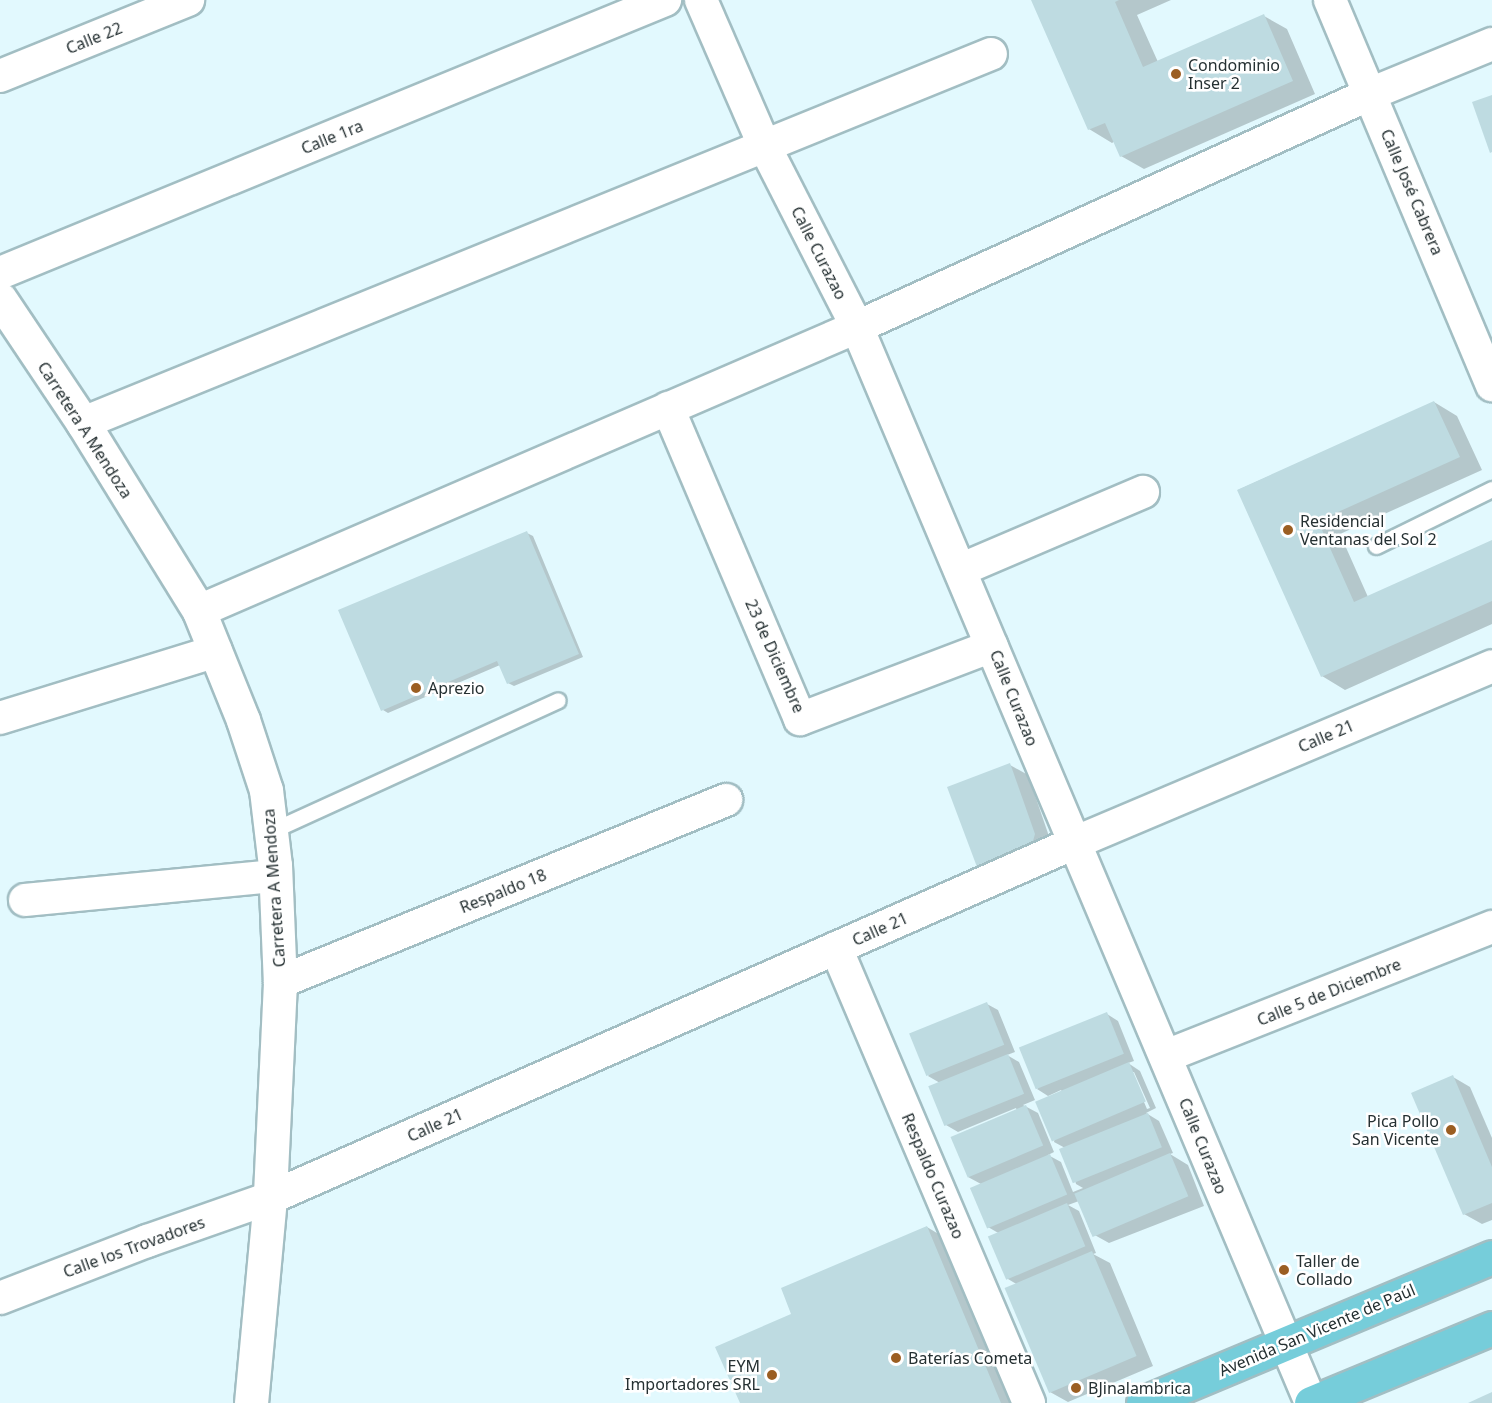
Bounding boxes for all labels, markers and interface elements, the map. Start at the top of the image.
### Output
street label: Calle 22 [63,18,125,58]
place label: Condominio Inser 2 [1188,55,1280,93]
marker: Condominio Inser 2 [1169,67,1183,81]
street label: Calle 1ra [298,116,366,158]
street label: Calle José Cabrera [1377,126,1447,258]
street label: Calle Curazao [787,203,851,303]
street label: Carretera A Mendoza [34,358,136,502]
place label: Residencial Ventanas del Sol 2 [1300,511,1437,549]
marker: Residencial Ventanas del Sol 2 [1281,523,1295,537]
street label: 23 de Diciembre [741,596,809,716]
street label: Calle Curazao [986,647,1042,749]
place label: Aprezio [428,678,485,698]
marker: Aprezio [409,681,423,695]
street label: Calle 21 [1295,716,1357,756]
street label: Carretera A Mendoza [259,808,289,968]
street label: Respaldo 18 [457,865,549,917]
street label: Calle 21 [849,908,911,950]
street label: Calle 5 de Diciembre [1254,954,1404,1030]
street label: Calle Curazao [1175,1095,1231,1197]
street label: Calle 21 [404,1104,466,1146]
street label: Respaldo Curazao [898,1110,968,1242]
place label: Pica Pollo San Vicente [1352,1111,1439,1149]
marker: Pica Pollo San Vicente [1444,1123,1458,1137]
street label: Calle los Trovadores [60,1212,208,1282]
place label: Taller de Collado [1296,1251,1360,1289]
marker: Taller de Collado [1277,1263,1291,1277]
street label: Avenida San Vicente de Paúl [1216,1280,1418,1380]
place label: Baterías Cometa [908,1348,1032,1368]
marker: Baterías Cometa [889,1351,903,1365]
place label: EYM Importadores SRL [625,1356,760,1394]
marker: EYM Importadores SRL [765,1368,779,1382]
place label: BJinalambrica [1088,1378,1191,1398]
marker: BJinalambrica [1069,1381,1083,1395]

